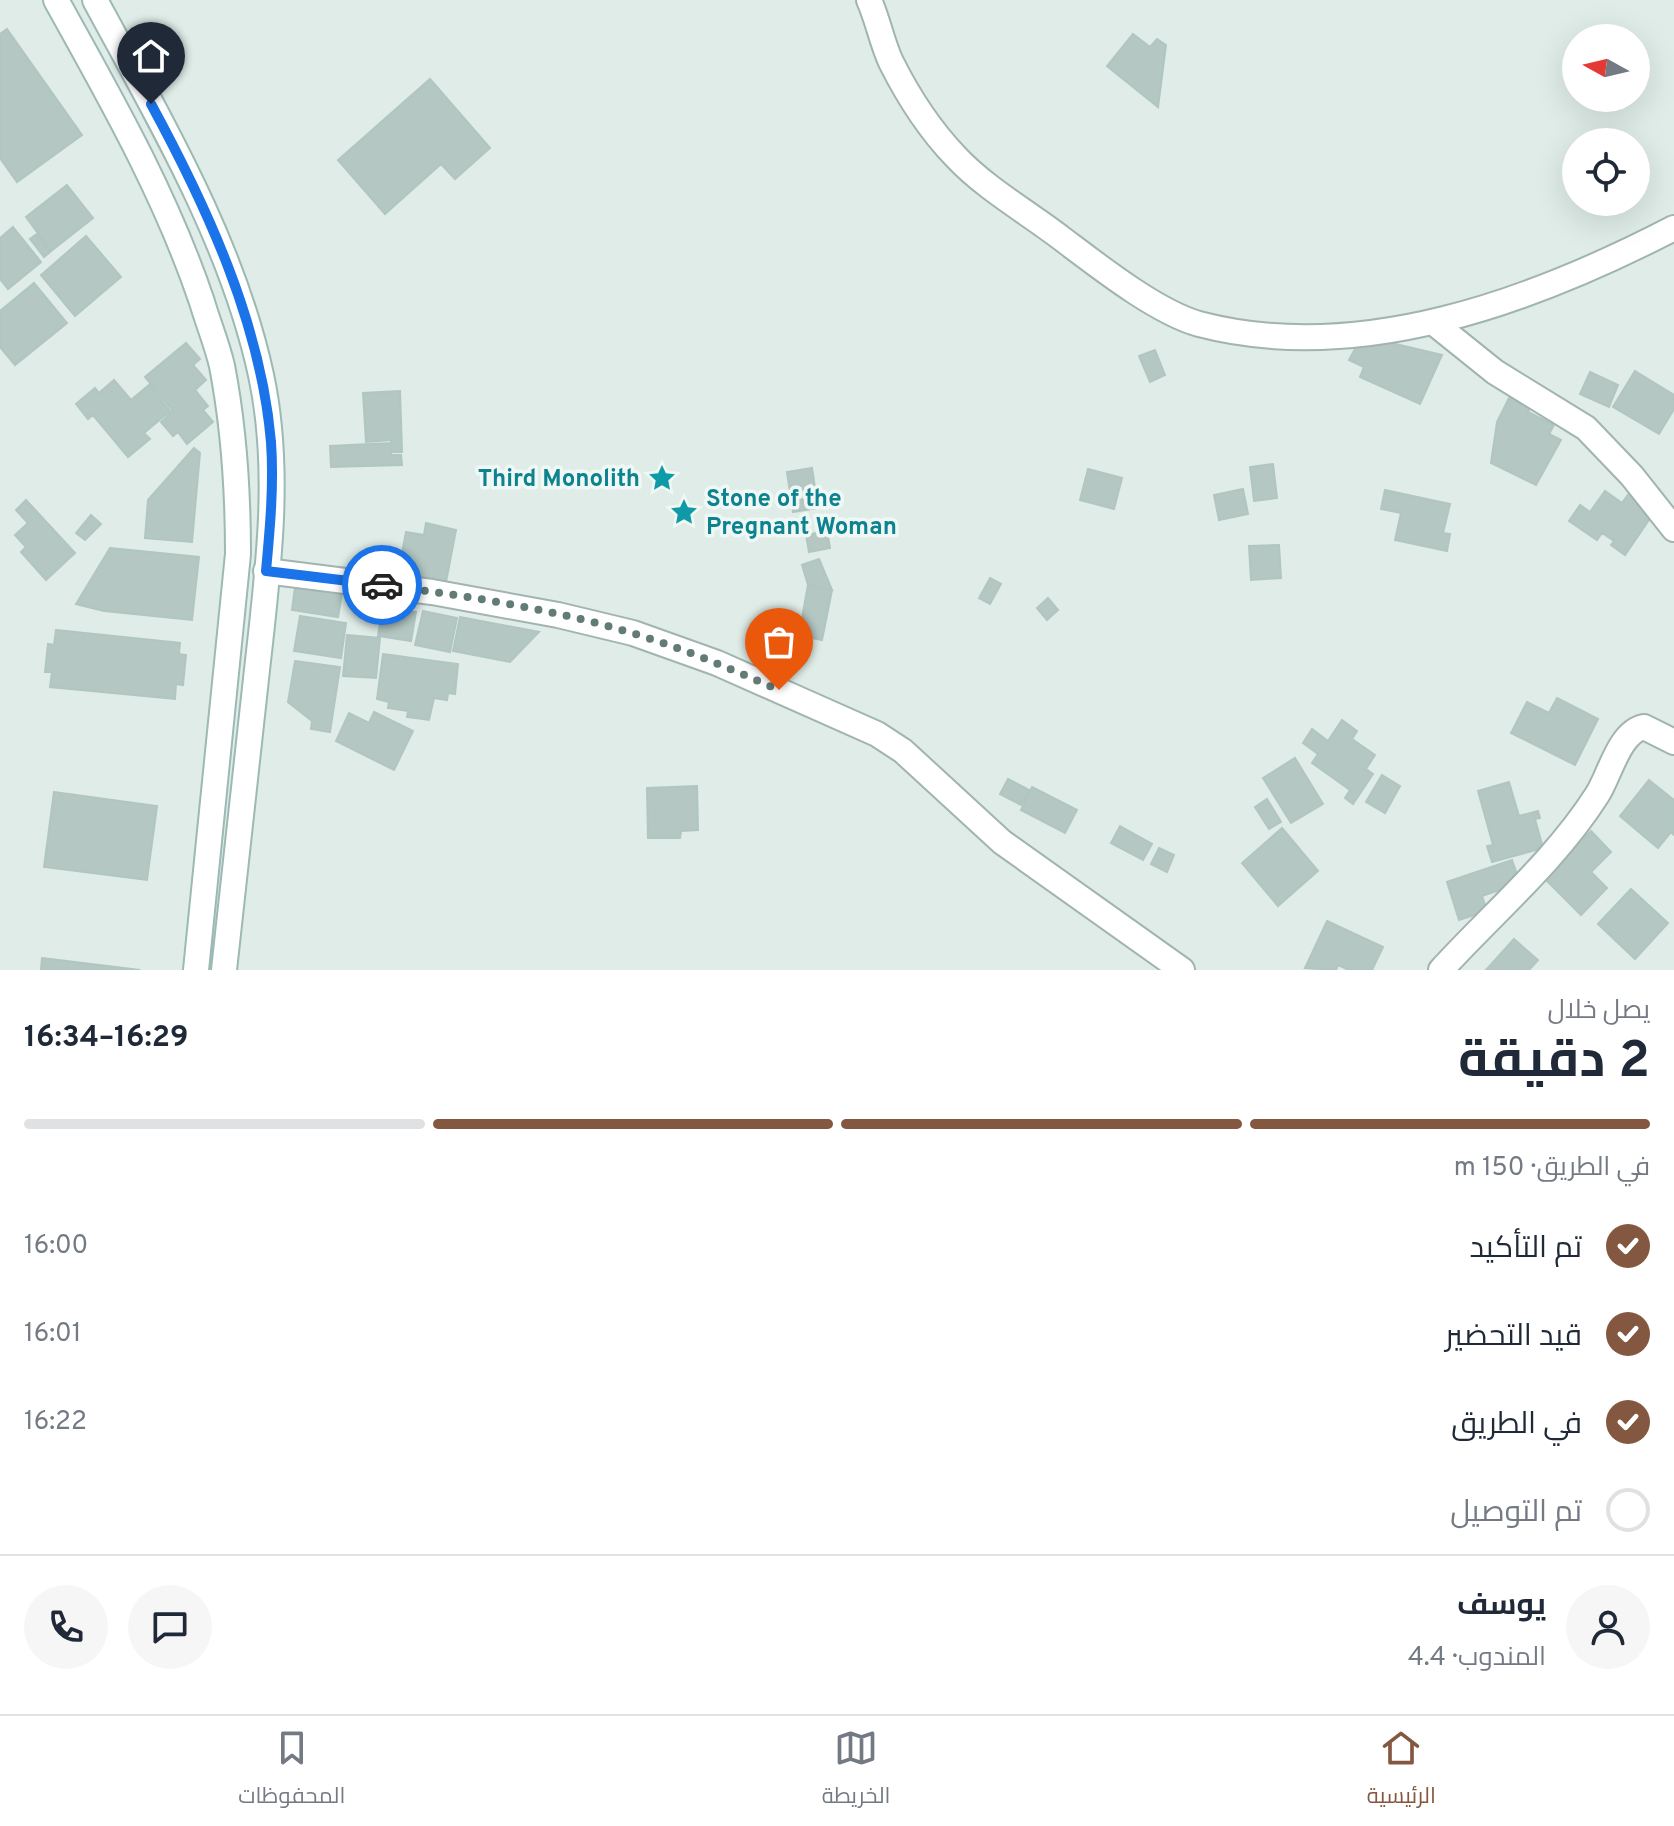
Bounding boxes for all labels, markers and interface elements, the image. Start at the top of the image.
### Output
pin [117,22,185,104]
north arrow [1562,24,1650,112]
map controls [1562,24,1650,216]
icon: home [129,34,173,78]
button: locate [1562,128,1650,216]
place icon: Third Monolith [647,463,677,493]
place label: Third Monolith [478,465,640,495]
place label: Stone of the Pregnant Woman [706,485,897,543]
place icon: Stone of the Pregnant Woman [669,497,699,527]
courier [342,545,422,625]
icon: car [360,563,404,607]
pin [745,608,813,690]
icon: bag [757,620,801,664]
text: يصل خلال [1547,995,1650,1028]
text: 16:29–16:34 [24,1020,189,1057]
text: 2 دقيقة [1458,1030,1650,1096]
text: في الطريق · 150 m [1454,1152,1650,1185]
icon: check [1606,1224,1650,1268]
text: 16:00 [24,1230,88,1263]
text: تم التأكيد [1470,1231,1582,1268]
icon: check [1606,1312,1650,1356]
text: 16:01 [24,1318,81,1351]
text: قيد التحضير [1445,1319,1582,1356]
icon: check [1606,1400,1650,1444]
text: 16:22 [24,1406,87,1439]
text: في الطريق [1451,1407,1582,1444]
text: تم التوصيل [1450,1495,1582,1532]
button: phone [24,1585,108,1669]
button: chat [128,1585,212,1669]
button: person [1566,1585,1650,1669]
text: يوسف [1457,1588,1546,1625]
text: المندوب · 4.4 [1408,1642,1546,1675]
tab: المحفوظات [238,1726,345,1816]
tab: الخريطة [822,1726,890,1816]
tab: الرئيسية [1367,1726,1436,1816]

